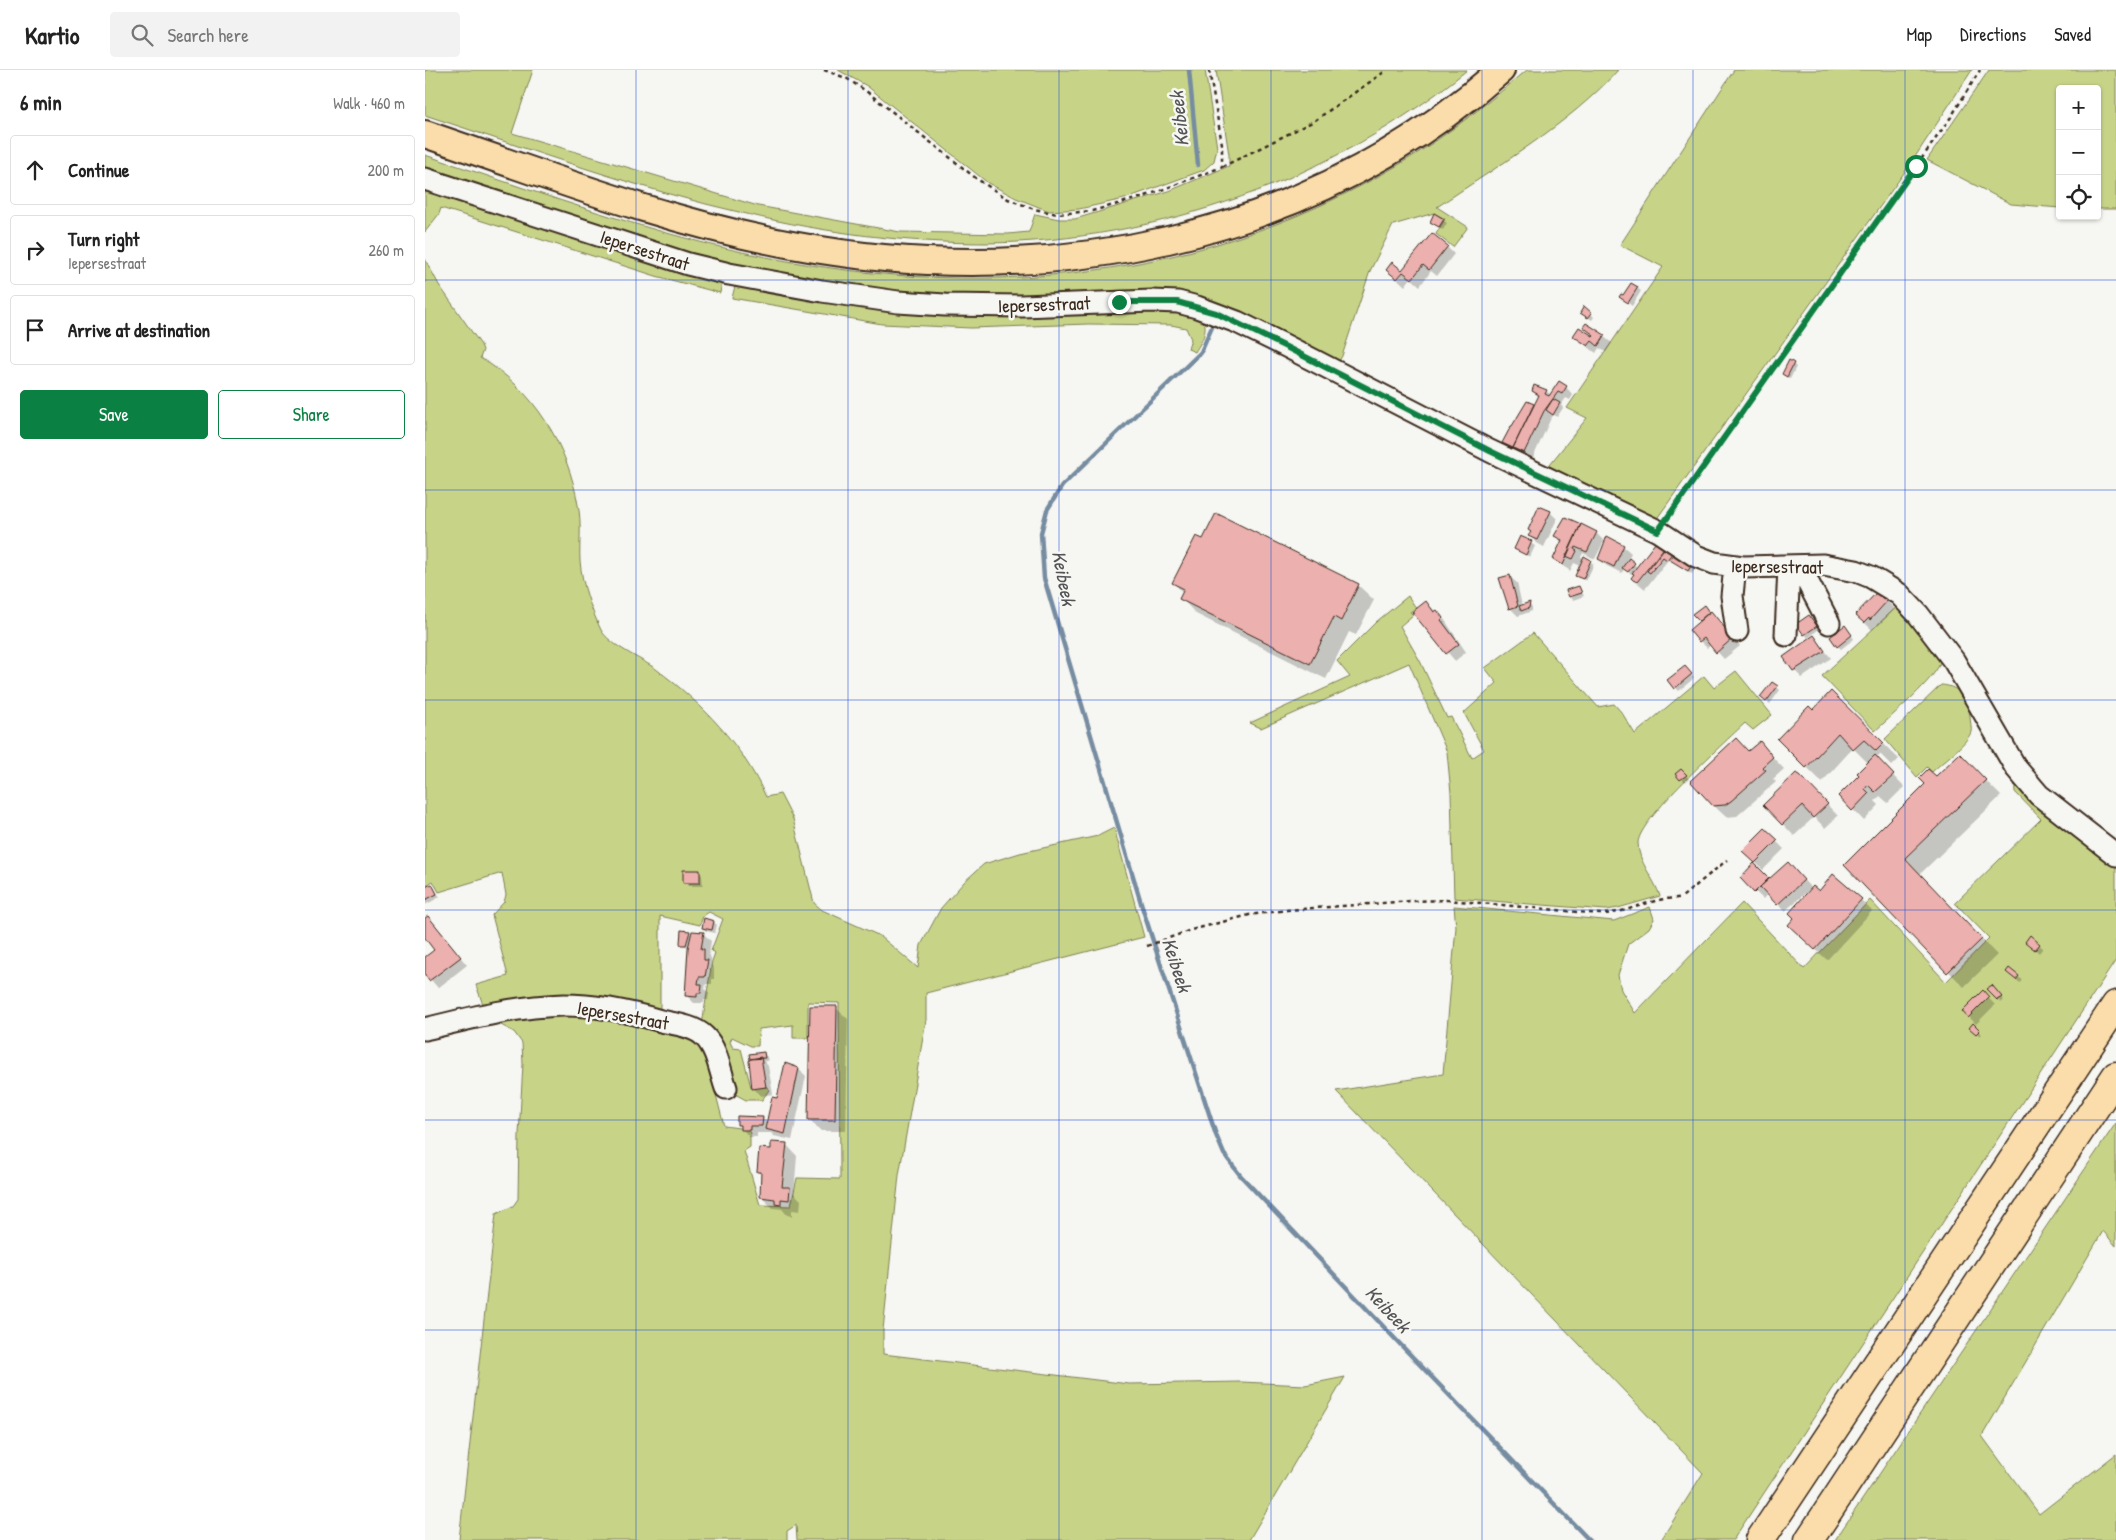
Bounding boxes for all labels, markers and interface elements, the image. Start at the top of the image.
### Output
search box [110,12,460,57]
text: Kartio [25,19,80,51]
icon: search [128,21,156,49]
text: Search here [168,22,249,48]
text: Map [1907,22,1932,47]
text: Directions [1960,22,2026,47]
text: Saved [2054,22,2091,47]
map controls [2056,85,2101,220]
button: + [2056,85,2101,130]
text: 6 min [20,88,62,117]
water label: Keibeek [1162,88,1195,148]
text: Walk · 460 m [333,92,405,114]
button: − [2056,130,2101,175]
route start [1905,155,1928,178]
icon: ahead [21,156,49,184]
text: Continue [68,157,129,183]
text: 200 m [368,159,404,181]
button: locate [2056,175,2101,220]
street label: Iepersestraat [597,223,693,277]
text: Turn right [68,226,139,252]
icon: right [21,236,49,264]
text: 260 m [368,239,404,261]
text: Iepersestraat [68,252,146,274]
street label: Iepersestraat [997,289,1091,319]
route end [1108,291,1131,314]
icon: arrive [21,316,49,344]
text: Arrive at destination [68,317,210,343]
button: Save [20,390,208,439]
button: Share [218,390,405,439]
water label: Keibeek [1046,548,1083,609]
street label: Iepersestraat [1731,552,1824,580]
water label: Keibeek [1156,934,1199,997]
street label: Iepersestraat [575,994,671,1036]
water label: Keibeek [1360,1279,1418,1339]

